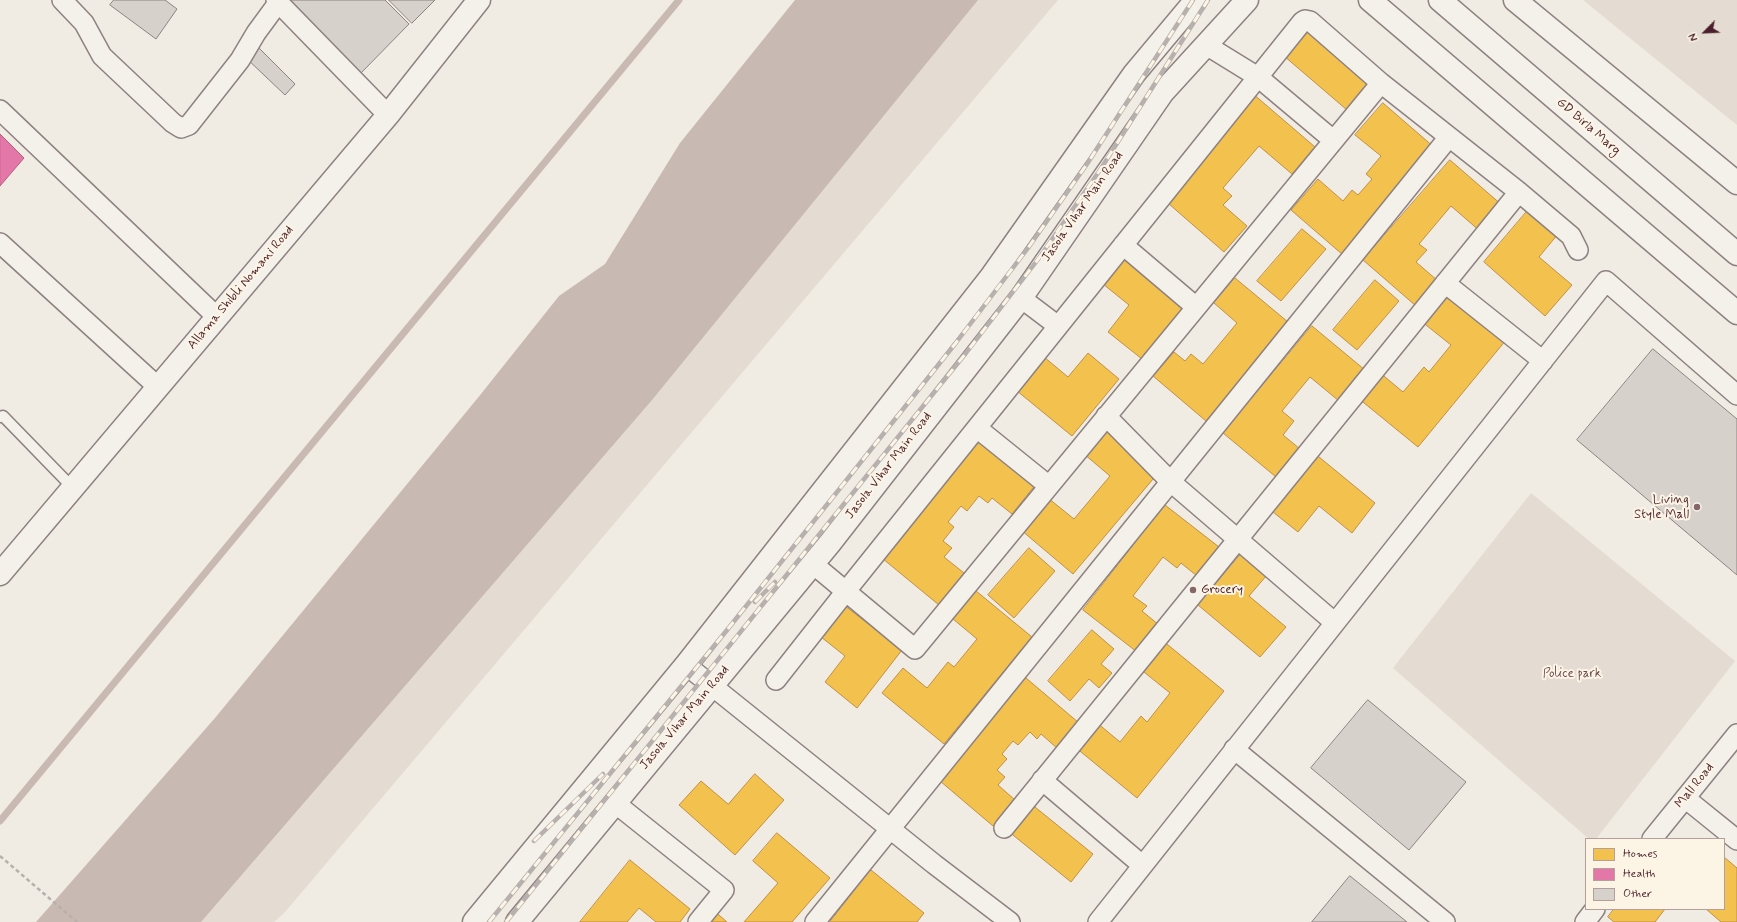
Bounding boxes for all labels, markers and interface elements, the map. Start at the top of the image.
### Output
north arrow [1685,12,1725,52]
text: N [1686,31,1702,43]
street label: GD Birla Marg [1553,95,1623,159]
street label: Jasola Vihar Main Road [1039,149,1127,265]
street label: Allama Shibli Nomani Road [185,223,297,353]
street label: Jasola Vihar Main Road [842,409,936,523]
place label: Living Style Mall [1634,492,1689,523]
marker: Living Style Mall [1692,502,1702,512]
place label: Grocery [1201,582,1243,598]
marker: Grocery [1188,585,1198,595]
street label: Jasola Vihar Main Road [637,663,733,773]
park label: Police park [1543,666,1601,682]
street label: Mall Road [1672,760,1718,812]
legend [1585,838,1725,910]
text: Homes [1623,846,1658,862]
text: Health [1623,866,1655,882]
text: Other [1623,886,1652,902]

